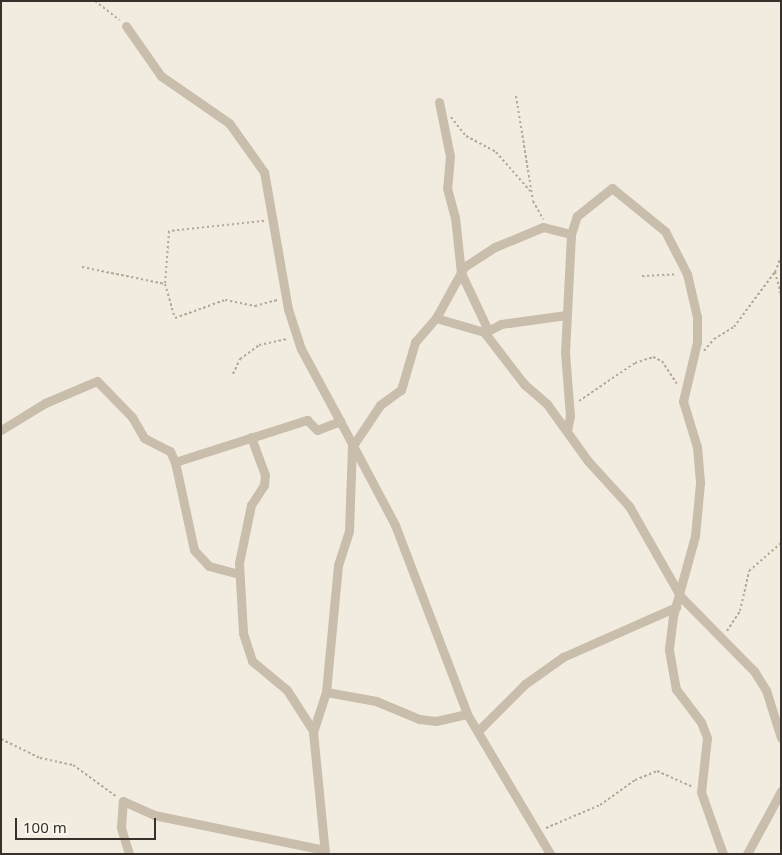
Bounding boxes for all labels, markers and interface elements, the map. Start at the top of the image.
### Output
scale bar [18,808,159,840]
text: 100 m [23,817,67,837]

